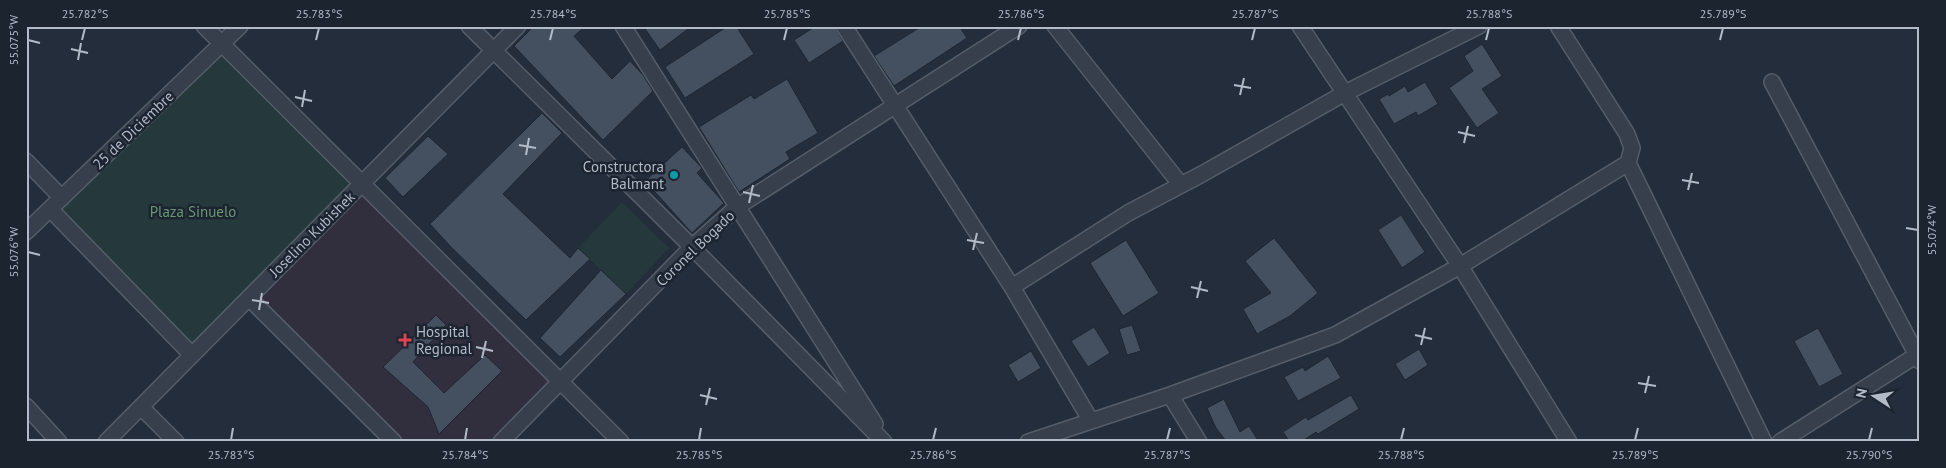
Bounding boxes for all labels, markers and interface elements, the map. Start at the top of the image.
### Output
text: 25.782°S [62,6,108,21]
text: 25.783°S [296,6,342,21]
text: 25.784°S [530,6,576,21]
text: 25.785°S [764,6,810,21]
text: 25.786°S [998,6,1044,21]
text: 25.787°S [1232,6,1278,21]
text: 25.788°S [1466,6,1512,21]
text: 25.789°S [1700,6,1746,21]
text: 55.075°W [6,15,21,65]
street label: 25 de Diciembre [89,87,177,173]
place label: Constructora Balmant [583,157,664,193]
marker: Constructora Balmant [668,169,680,181]
street label: Joselino Kubishek [265,187,359,281]
park label: Plaza Sinuelo [150,202,236,221]
text: 55.074°W [1924,205,1939,255]
street label: Coronel Bogado [652,206,738,290]
text: 55.076°W [6,227,21,277]
place label: Hospital Regional [416,322,472,358]
marker: Hospital Regional [398,333,412,347]
north arrow [1848,370,1898,420]
text: N [1852,387,1871,400]
text: 25.783°S [208,447,254,462]
text: 25.784°S [442,447,488,462]
text: 25.785°S [676,447,722,462]
text: 25.786°S [910,447,956,462]
text: 25.787°S [1144,447,1190,462]
text: 25.788°S [1378,447,1424,462]
text: 25.789°S [1612,447,1658,462]
text: 25.790°S [1846,447,1892,462]

